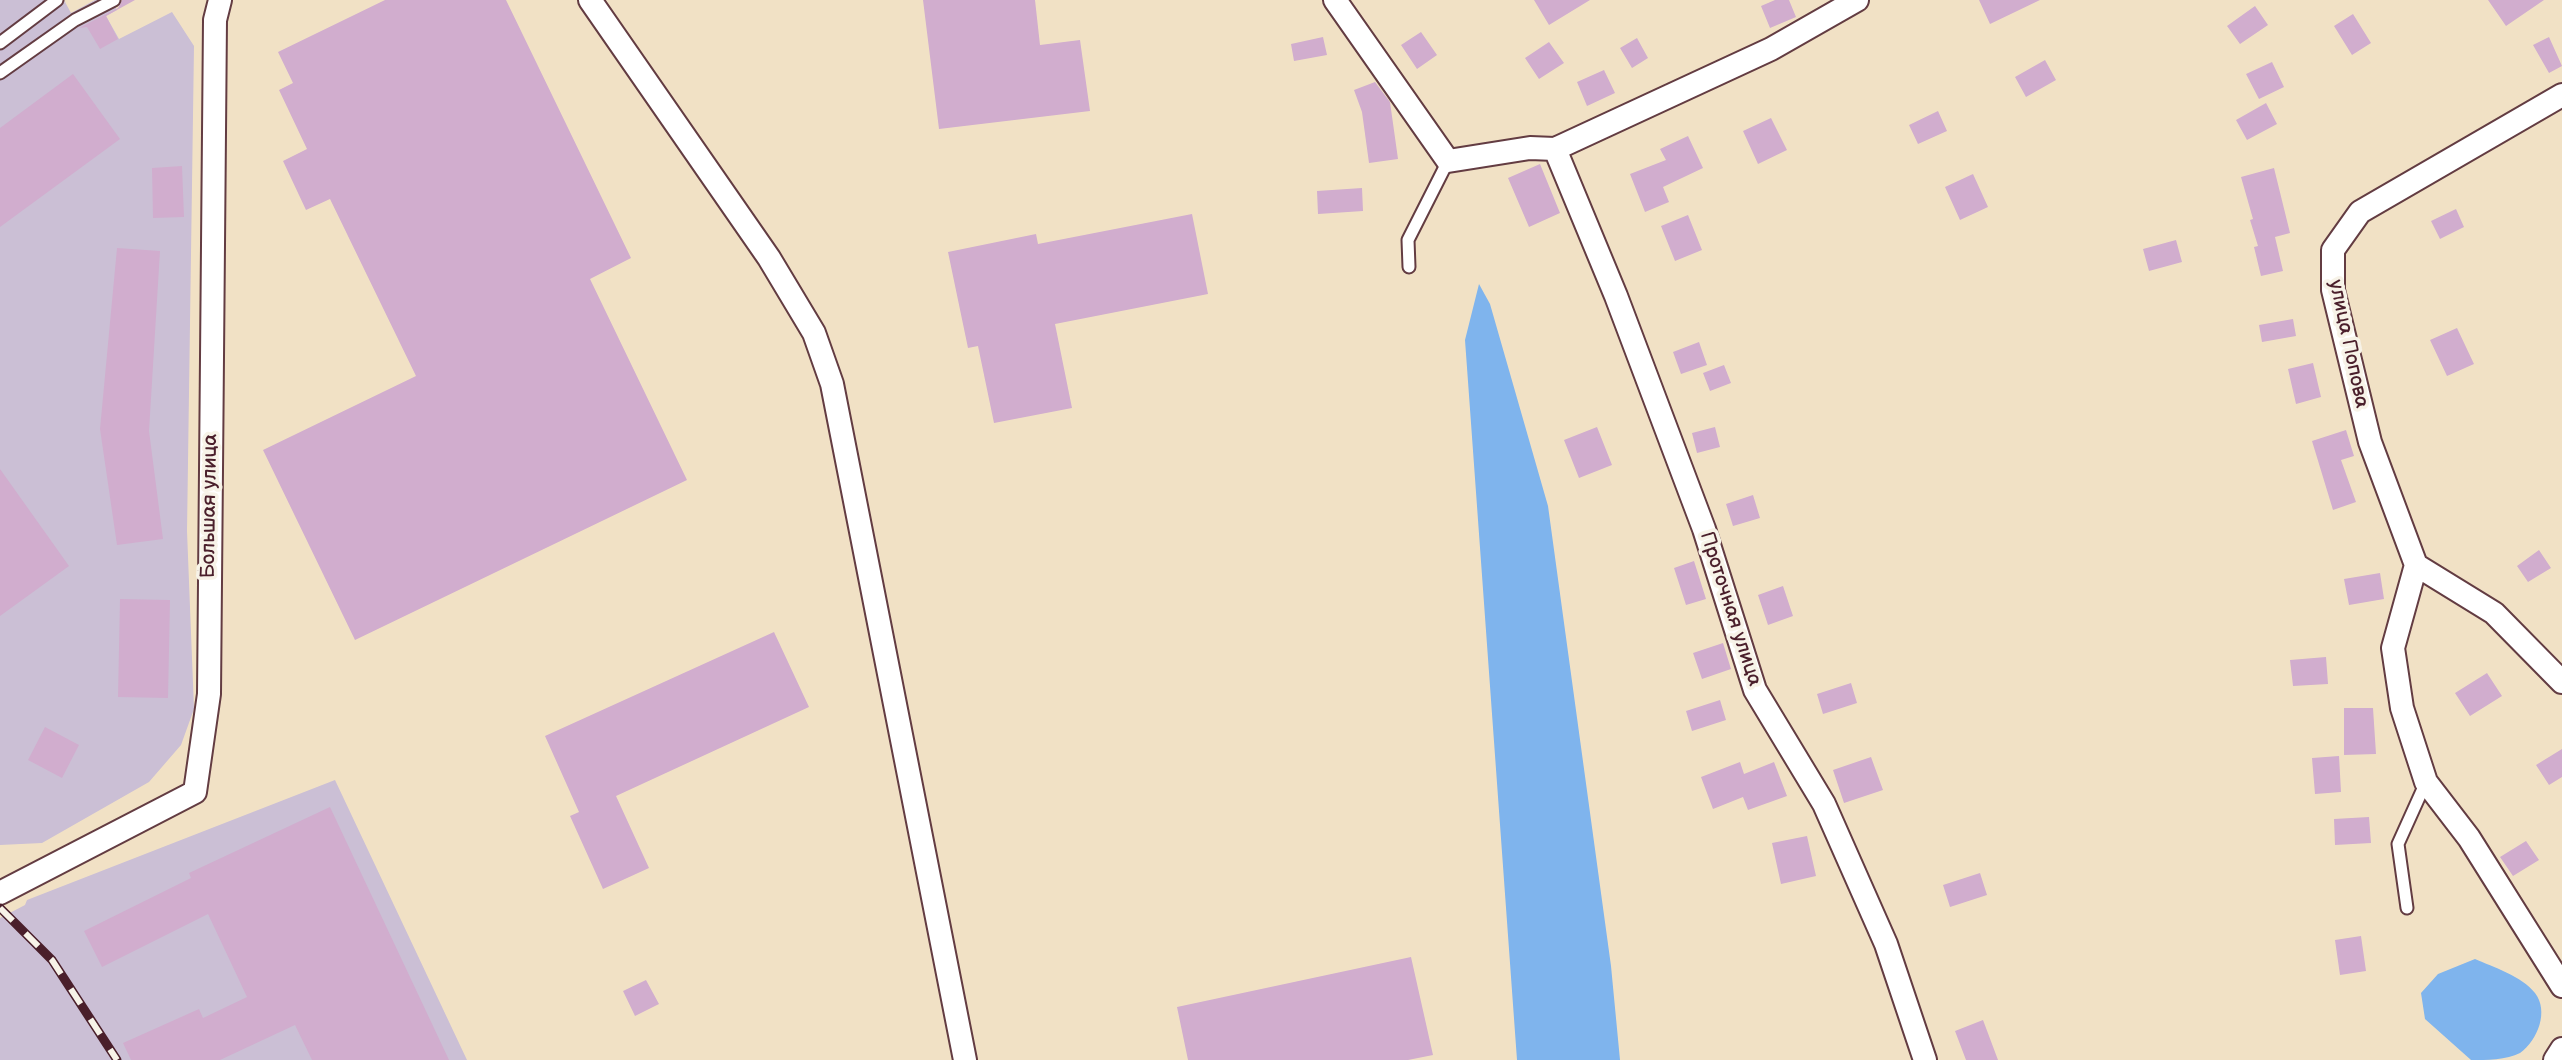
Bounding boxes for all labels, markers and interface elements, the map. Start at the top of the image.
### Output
street label: улица Попова [2323,278,2373,410]
street label: Большая улица [197,434,223,578]
street label: Проточная улица [1694,529,1766,689]

